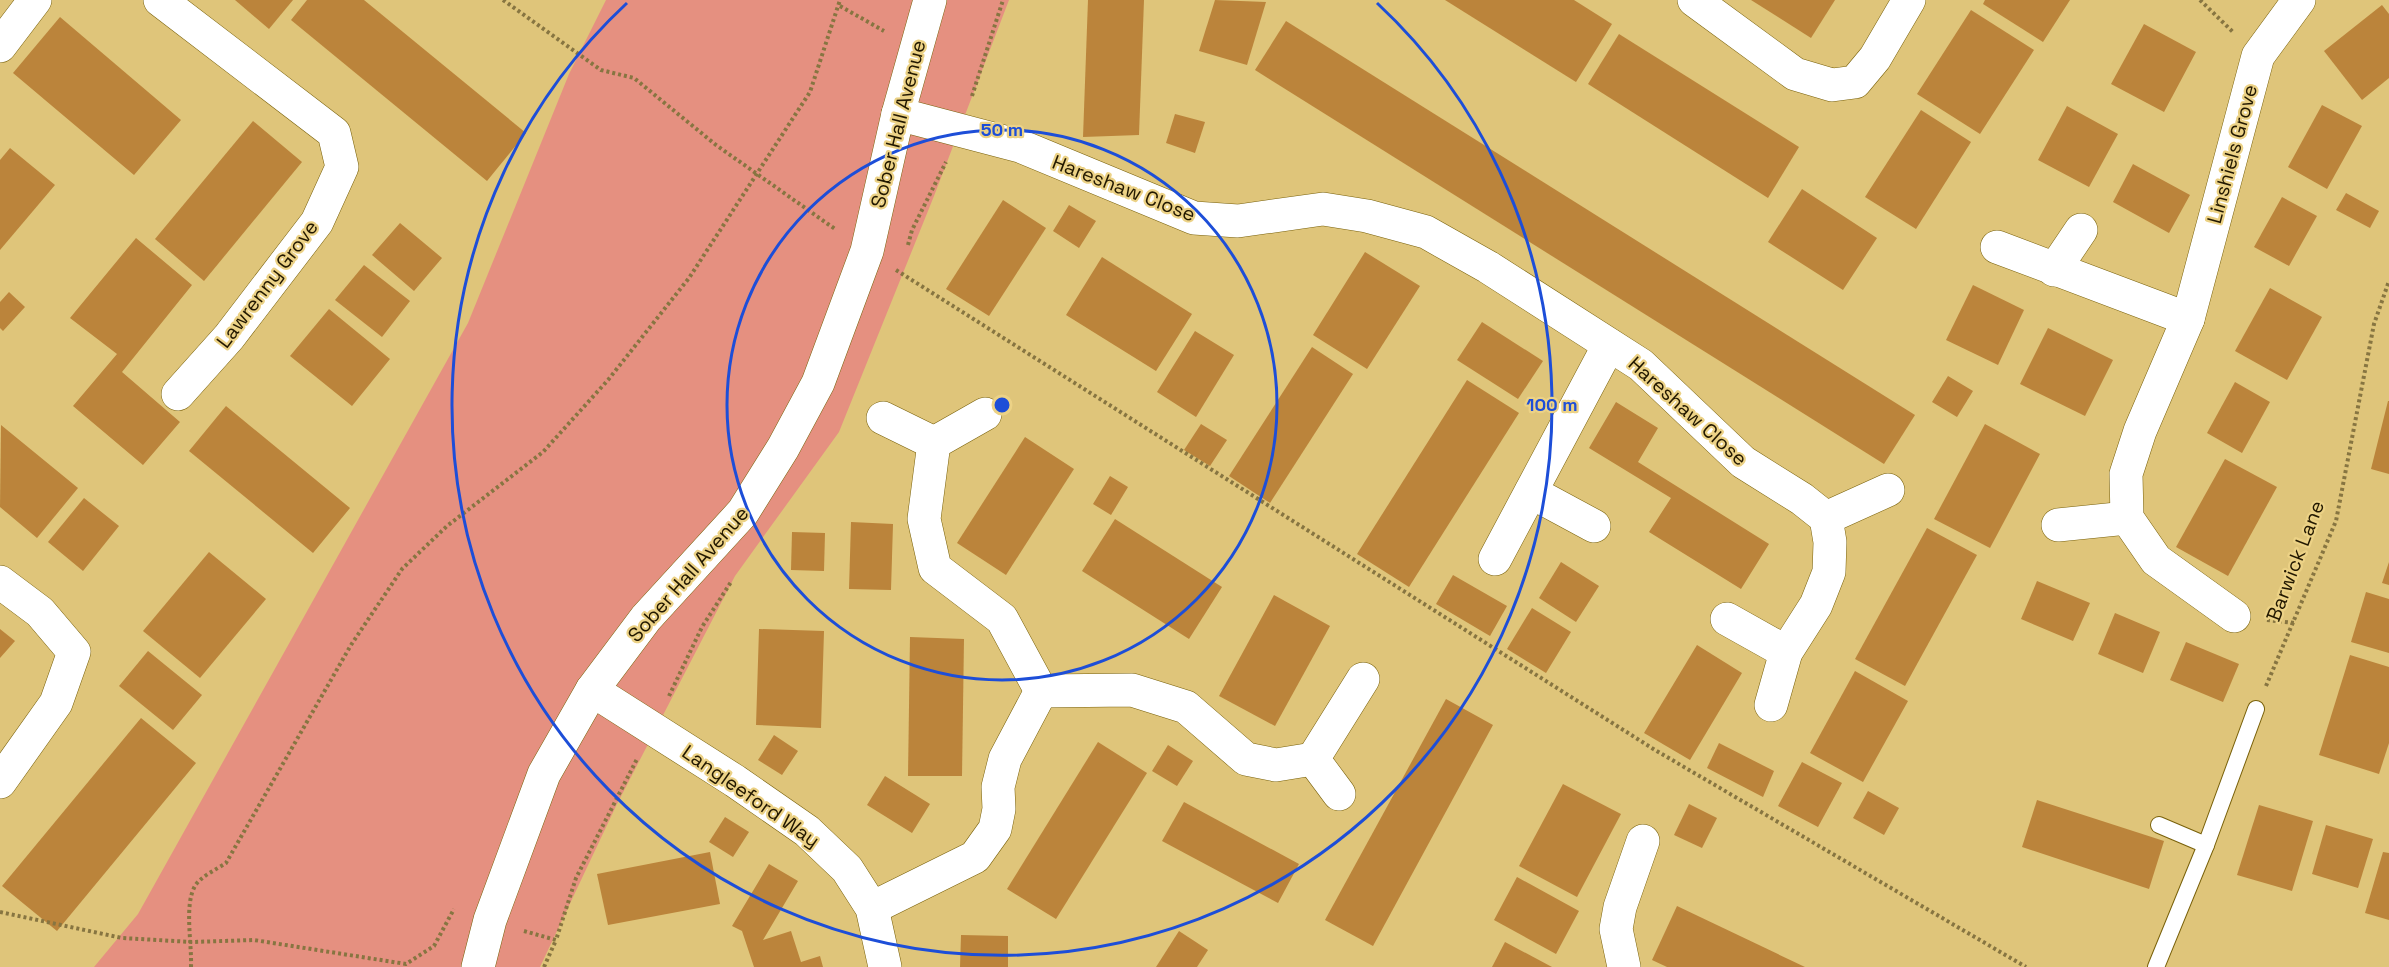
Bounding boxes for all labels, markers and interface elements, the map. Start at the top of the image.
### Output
street label: Sober Hall Avenue [865,37,931,211]
street label: Linshiels Grove [2201,82,2263,226]
text: 50 m [981,118,1023,141]
street label: Hareshaw Close [1049,149,1199,227]
street label: Lawrenny Grove [210,215,324,353]
street label: Hareshaw Close [1623,351,1753,471]
text: 100 m [1526,393,1578,416]
centre of rings [992,395,1012,415]
street label: Barwick Lane [2260,497,2330,625]
street label: Sober Hall Avenue [622,501,754,647]
street label: Langleeford Way [677,739,825,853]

